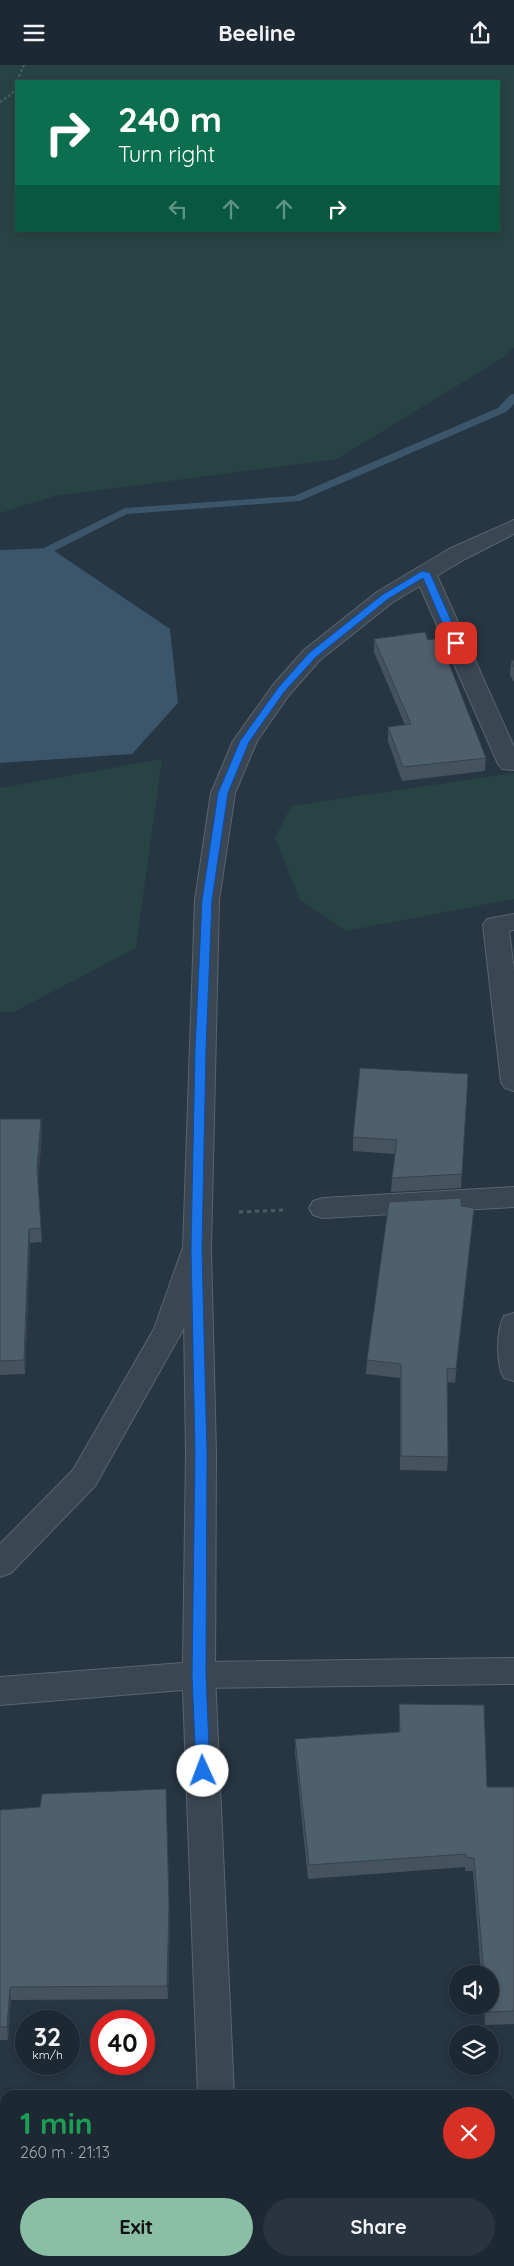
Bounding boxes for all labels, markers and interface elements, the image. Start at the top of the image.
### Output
icon: menu [20,19,48,47]
text: Beeline [218,19,296,47]
icon: share [466,19,494,47]
text: 240 m [118,97,222,141]
icon: right [35,100,100,165]
text: Turn right [118,140,215,168]
icon: left [164,195,192,223]
icon: ahead [217,195,245,223]
icon: ahead [270,195,298,223]
icon: right [323,195,351,223]
pin [435,622,477,664]
icon: arrive [442,629,470,657]
position arrow [176,1744,228,1796]
map controls [449,1965,499,2075]
button: sound [449,1965,499,2015]
speed limit sign: 40 [90,2010,155,2075]
text: 32 [34,2021,61,2052]
button: layers [449,2025,499,2075]
text: km/h [32,2047,63,2062]
text: 1 min [20,2104,93,2142]
button: close [443,2107,495,2159]
text: 260 m · 21:13 [20,2142,110,2162]
button: Exit [20,2198,253,2256]
button: Share [263,2198,495,2256]

